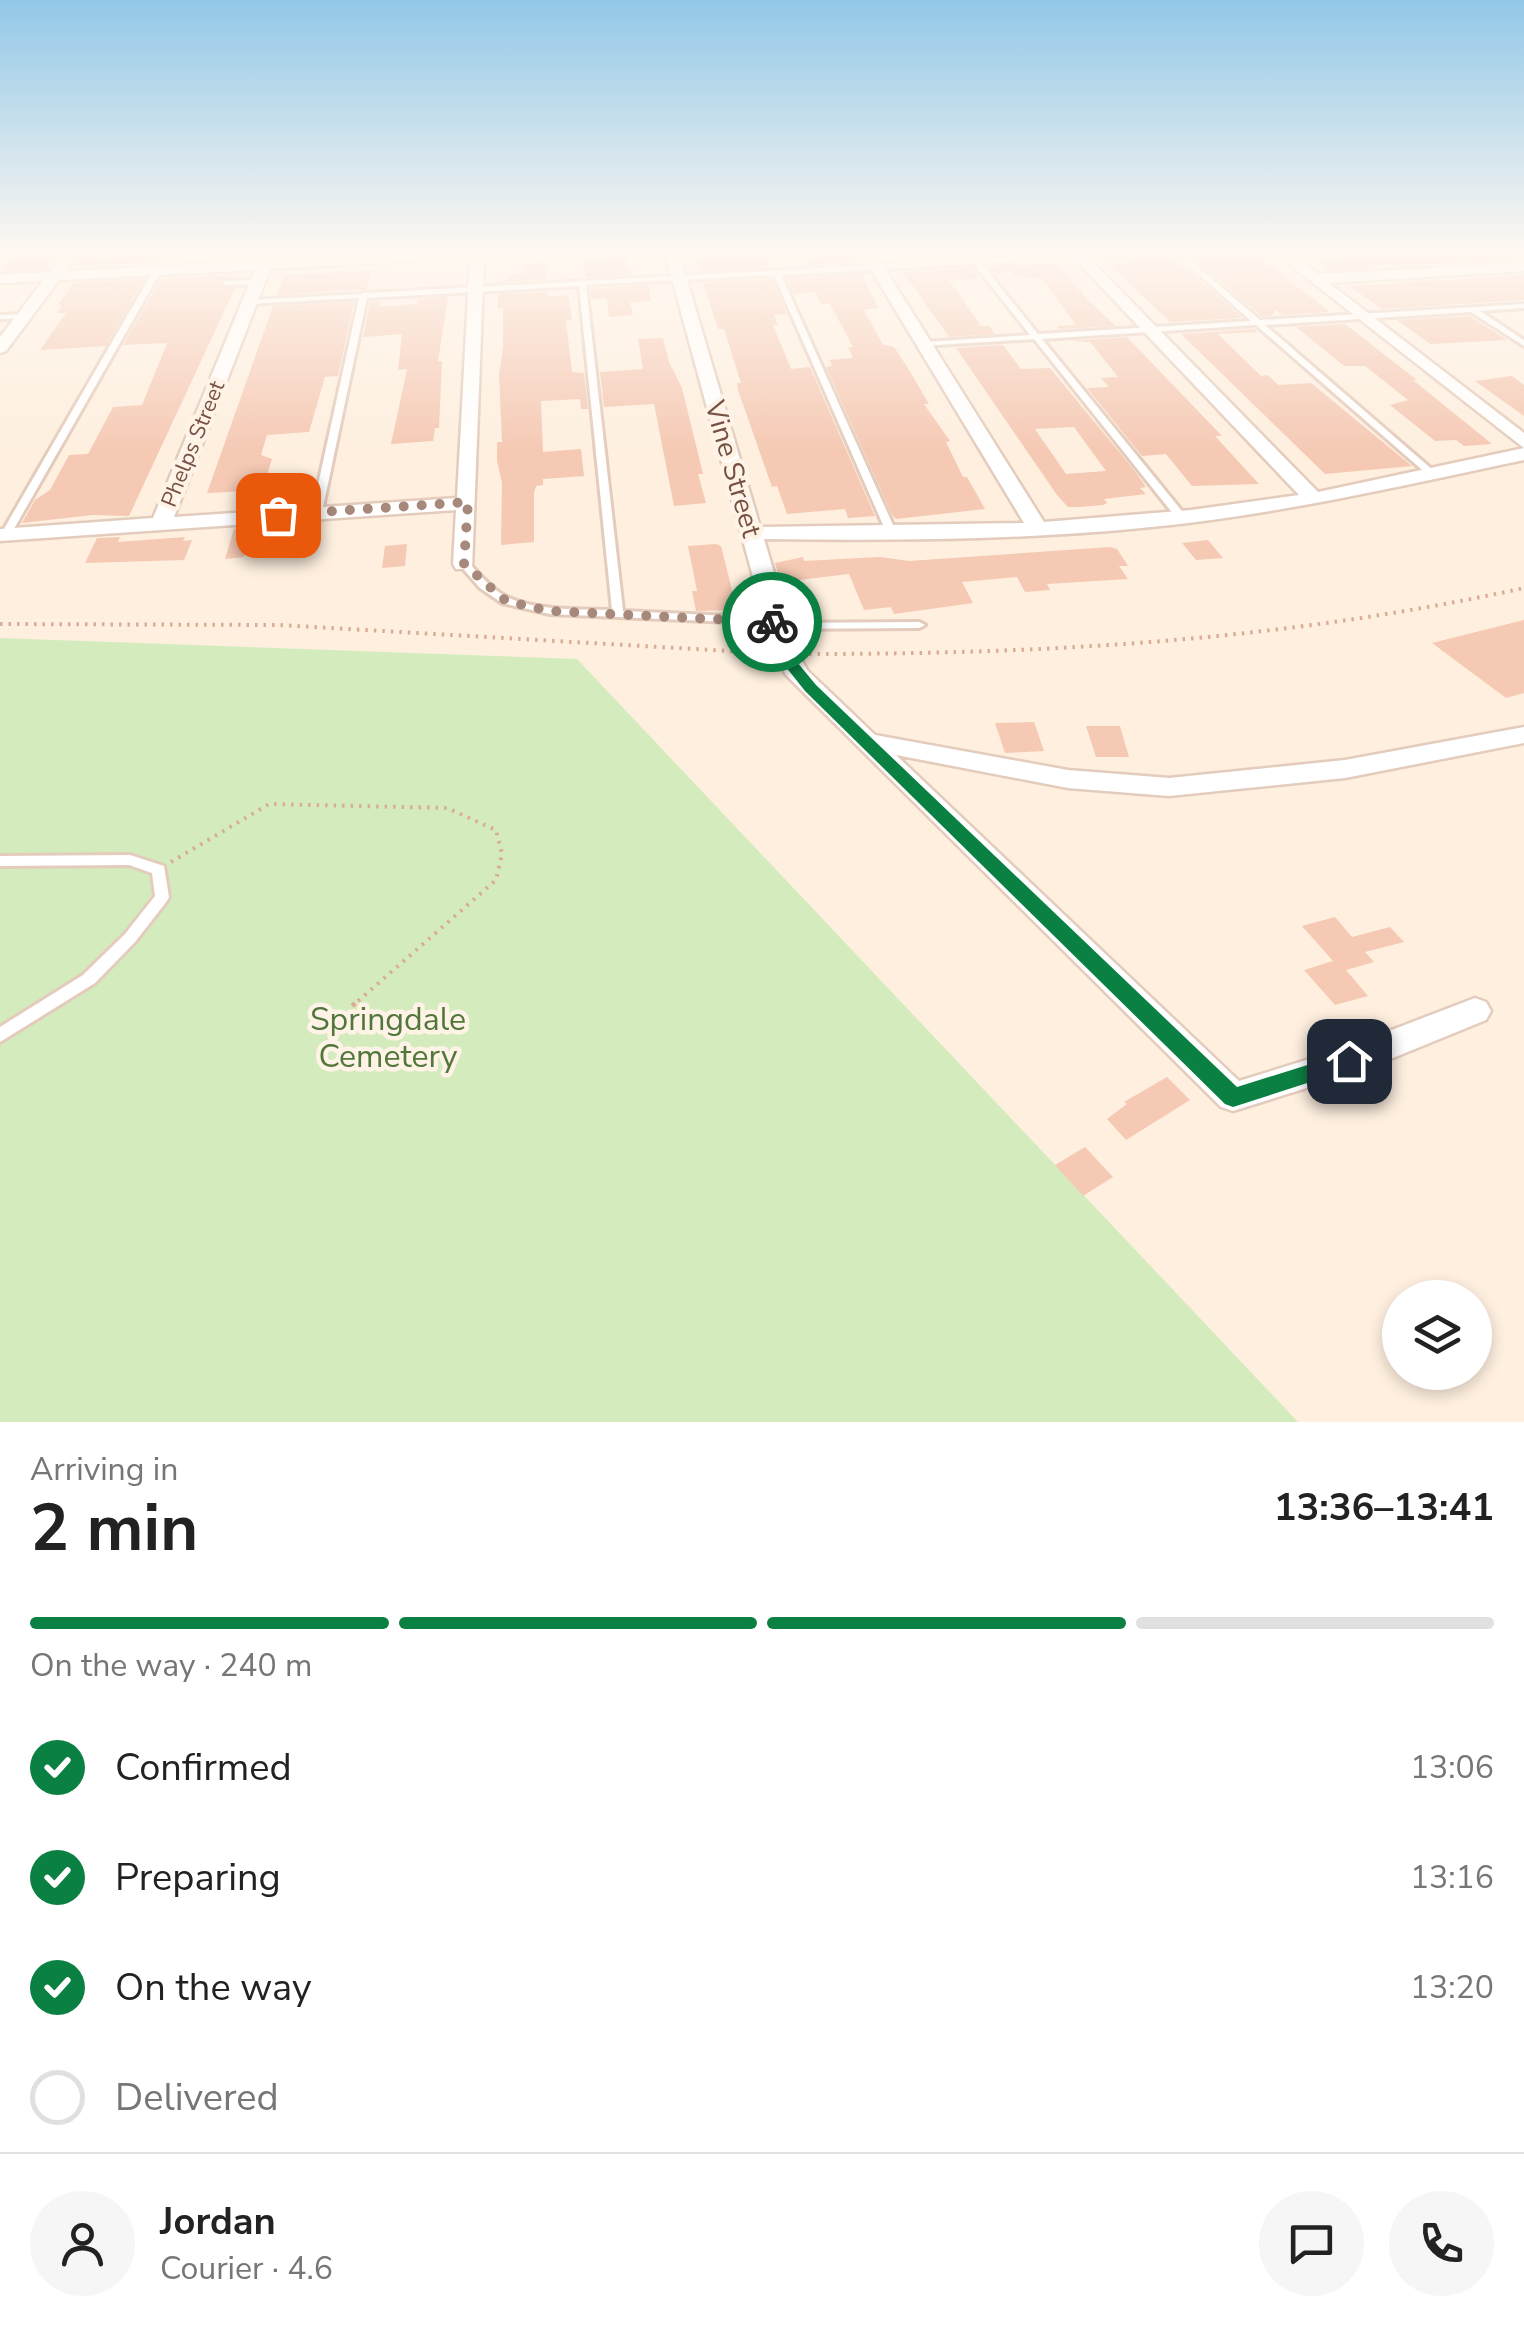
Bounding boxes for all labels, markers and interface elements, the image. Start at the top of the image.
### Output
street label: Phelps Street [154,376,232,512]
street label: Vine Street [695,395,771,542]
pin [236,473,321,558]
icon: bag [251,488,306,543]
courier [722,572,822,672]
icon: bike [745,595,800,650]
park label: Springdale Cemetery [310,998,466,1078]
pin [1307,1019,1392,1104]
icon: home [1322,1034,1377,1089]
map controls [1382,1280,1492,1390]
button: layers [1382,1280,1492,1390]
text: Arriving in [30,1448,178,1491]
text: 13:36–13:41 [1274,1482,1494,1533]
text: 2 min [30,1484,198,1573]
text: On the way · 240 m [30,1644,312,1687]
icon: check [30,1740,85,1795]
text: Confirmed [115,1742,292,1793]
text: 13:06 [1410,1746,1494,1789]
icon: check [30,1850,85,1905]
text: Preparing [115,1852,281,1903]
text: 13:16 [1410,1856,1494,1899]
icon: check [30,1960,85,2015]
text: On the way [115,1962,311,2013]
text: 13:20 [1410,1966,1494,2009]
text: Delivered [115,2072,279,2123]
button: person [30,2191,135,2296]
button: chat [1259,2191,1364,2296]
button: phone [1389,2191,1494,2296]
text: Jordan [160,2196,276,2247]
text: Courier · 4.6 [160,2247,333,2290]

